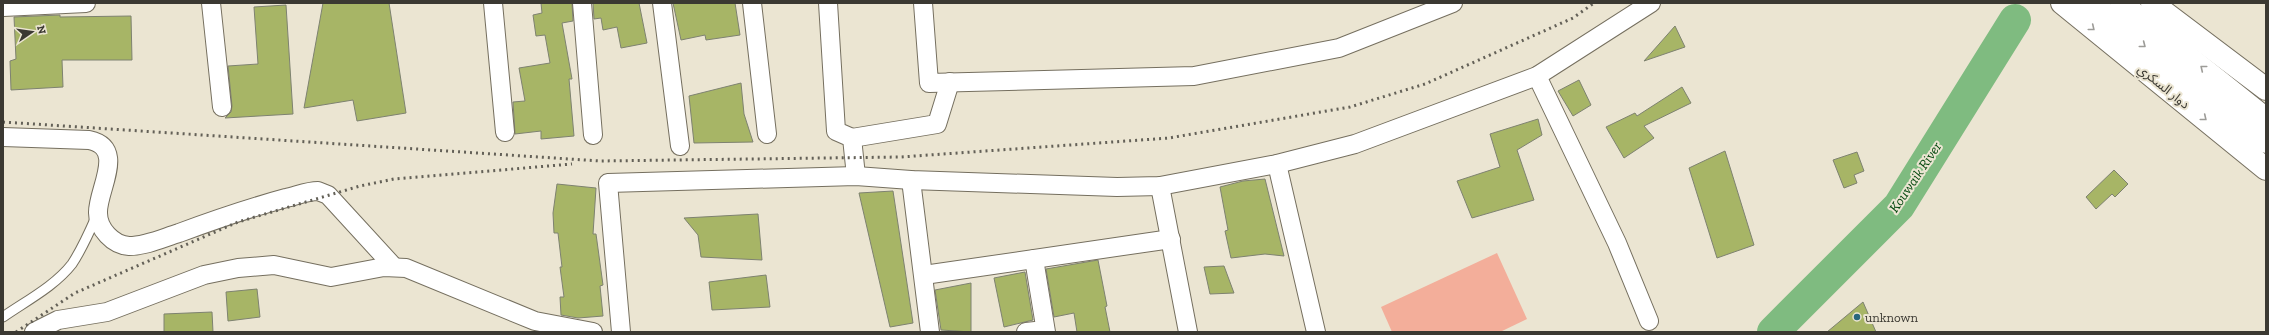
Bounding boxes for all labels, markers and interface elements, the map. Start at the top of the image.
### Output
north arrow [12,12,52,52]
one-way arrow [2087,23,2095,30]
text: N [34,24,49,36]
one-way arrow [2139,40,2146,47]
street label: دوار السكري [2133,61,2192,114]
one-way arrow [2200,66,2207,73]
one-way arrow [2199,114,2206,121]
water label: Kouwaik River [1886,139,1945,216]
place label: unknown [1865,310,1918,325]
marker: unknown [1852,312,1862,322]

